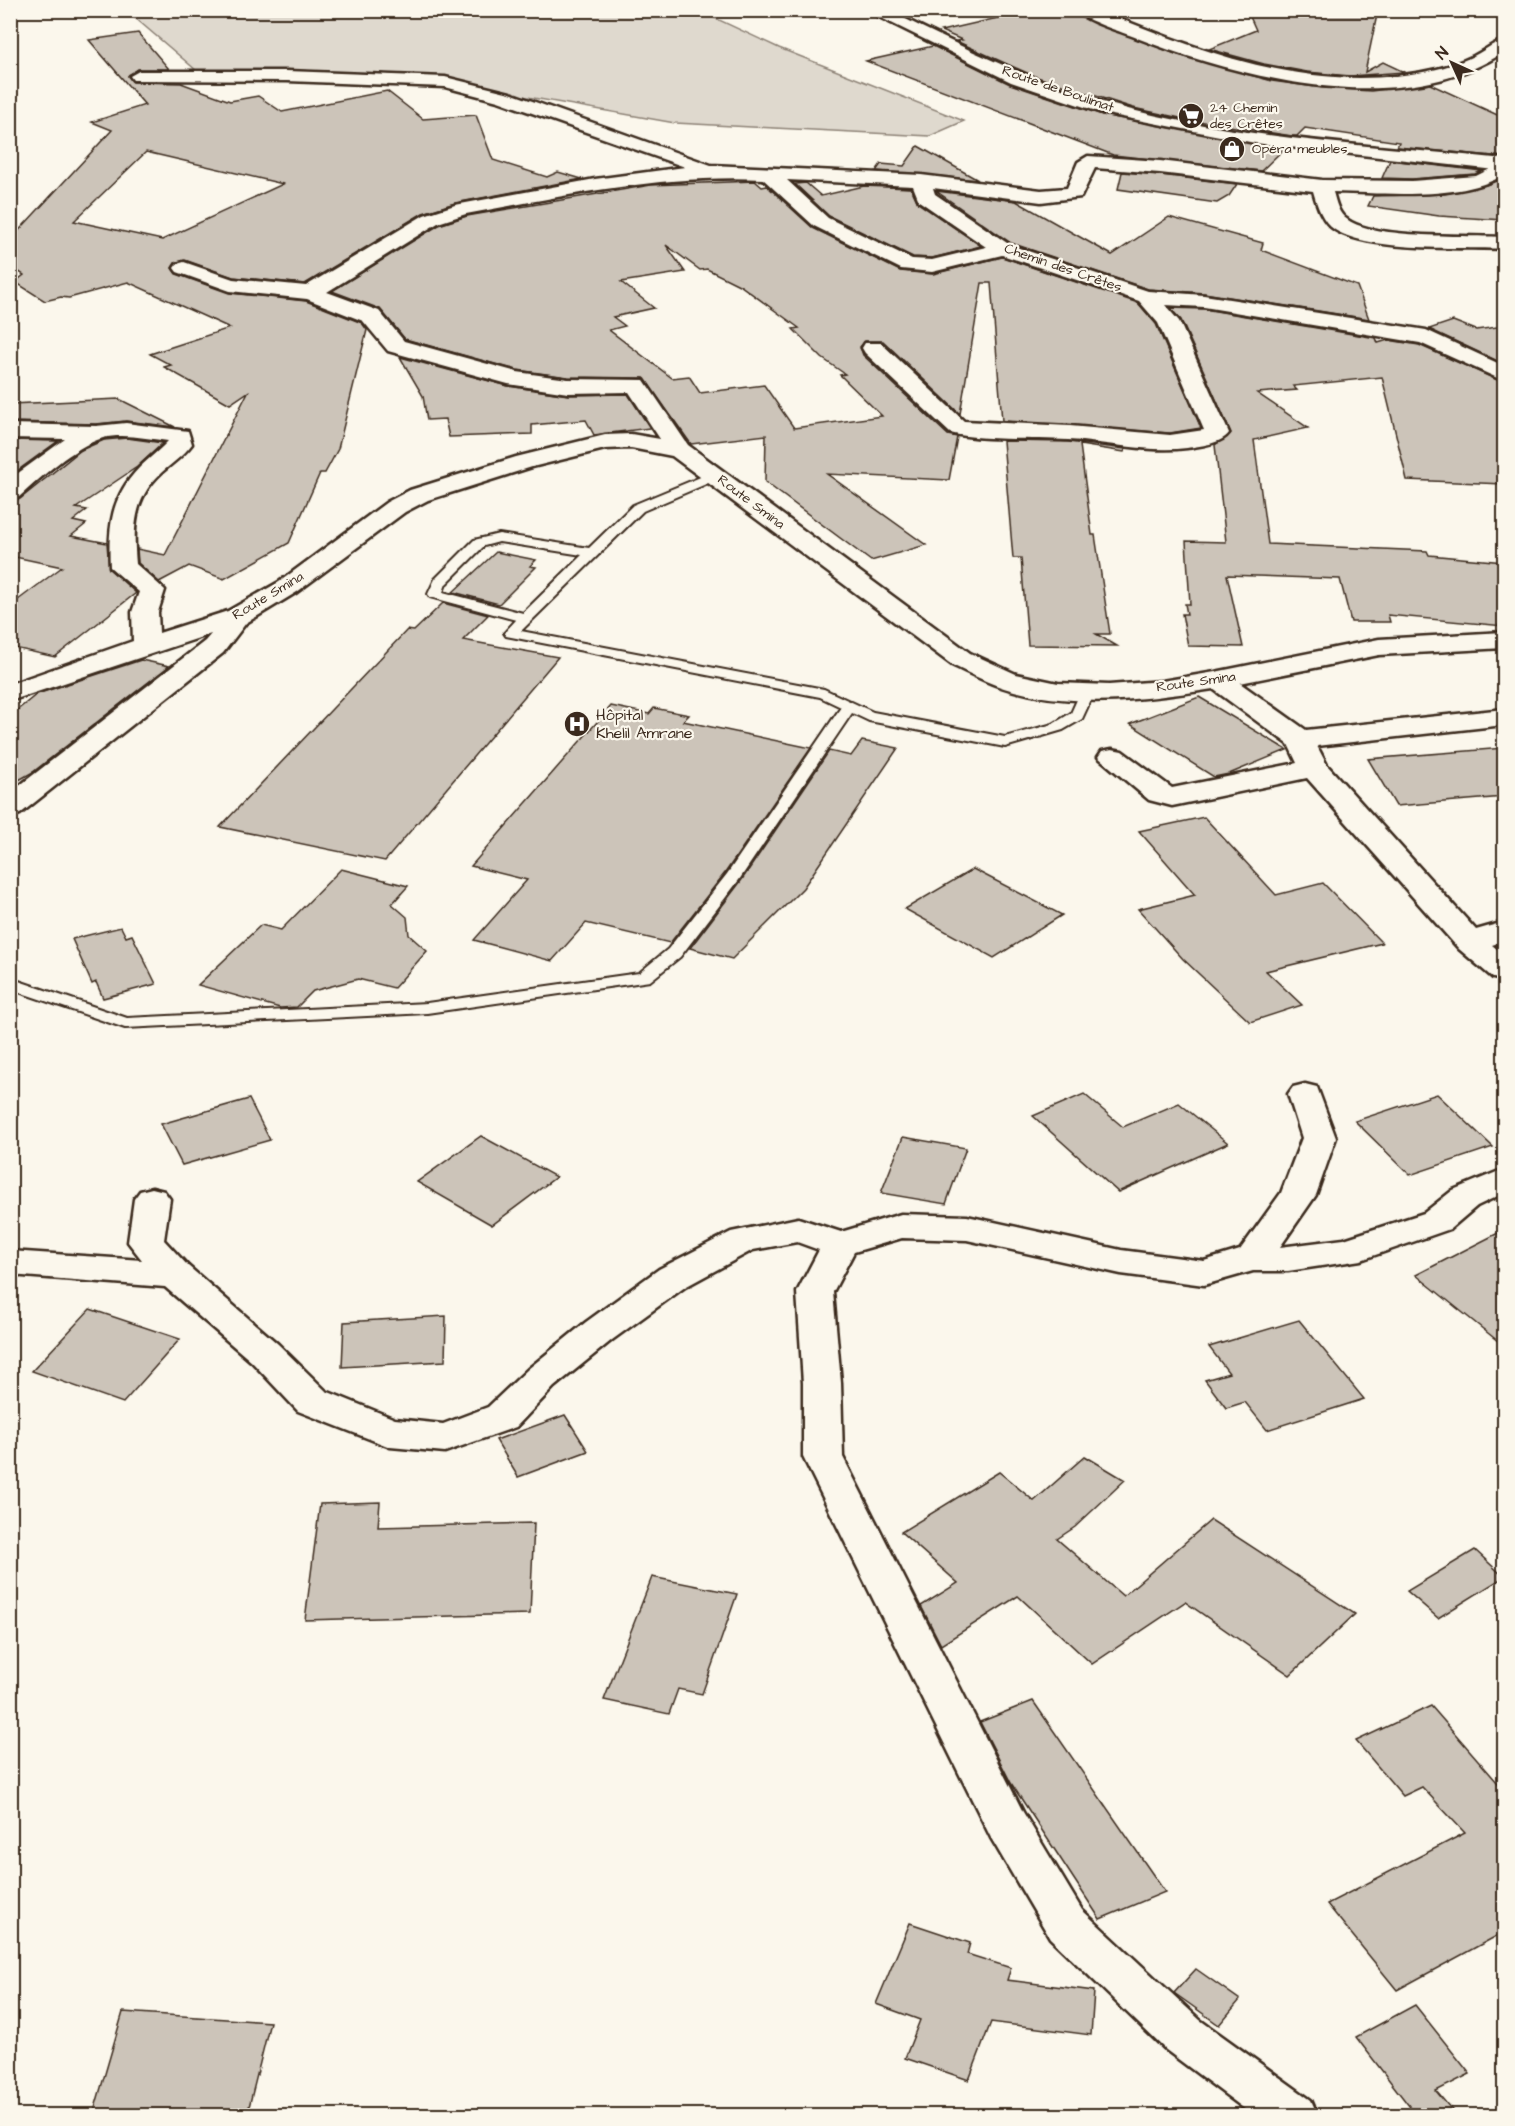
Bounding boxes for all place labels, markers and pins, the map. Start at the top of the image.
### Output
place label: 24 Chemin des Crêtes [1210,98,1283,134]
supermarket icon: 24 Chemin des Crêtes [1176,101,1206,131]
shop icon: Opéra meubles [1217,134,1247,164]
place label: Opéra meubles [1252,139,1347,159]
place label: Hôpital Khelil Amrane [596,704,693,744]
hospital icon: Hôpital Khelil Amrane [562,709,592,739]

